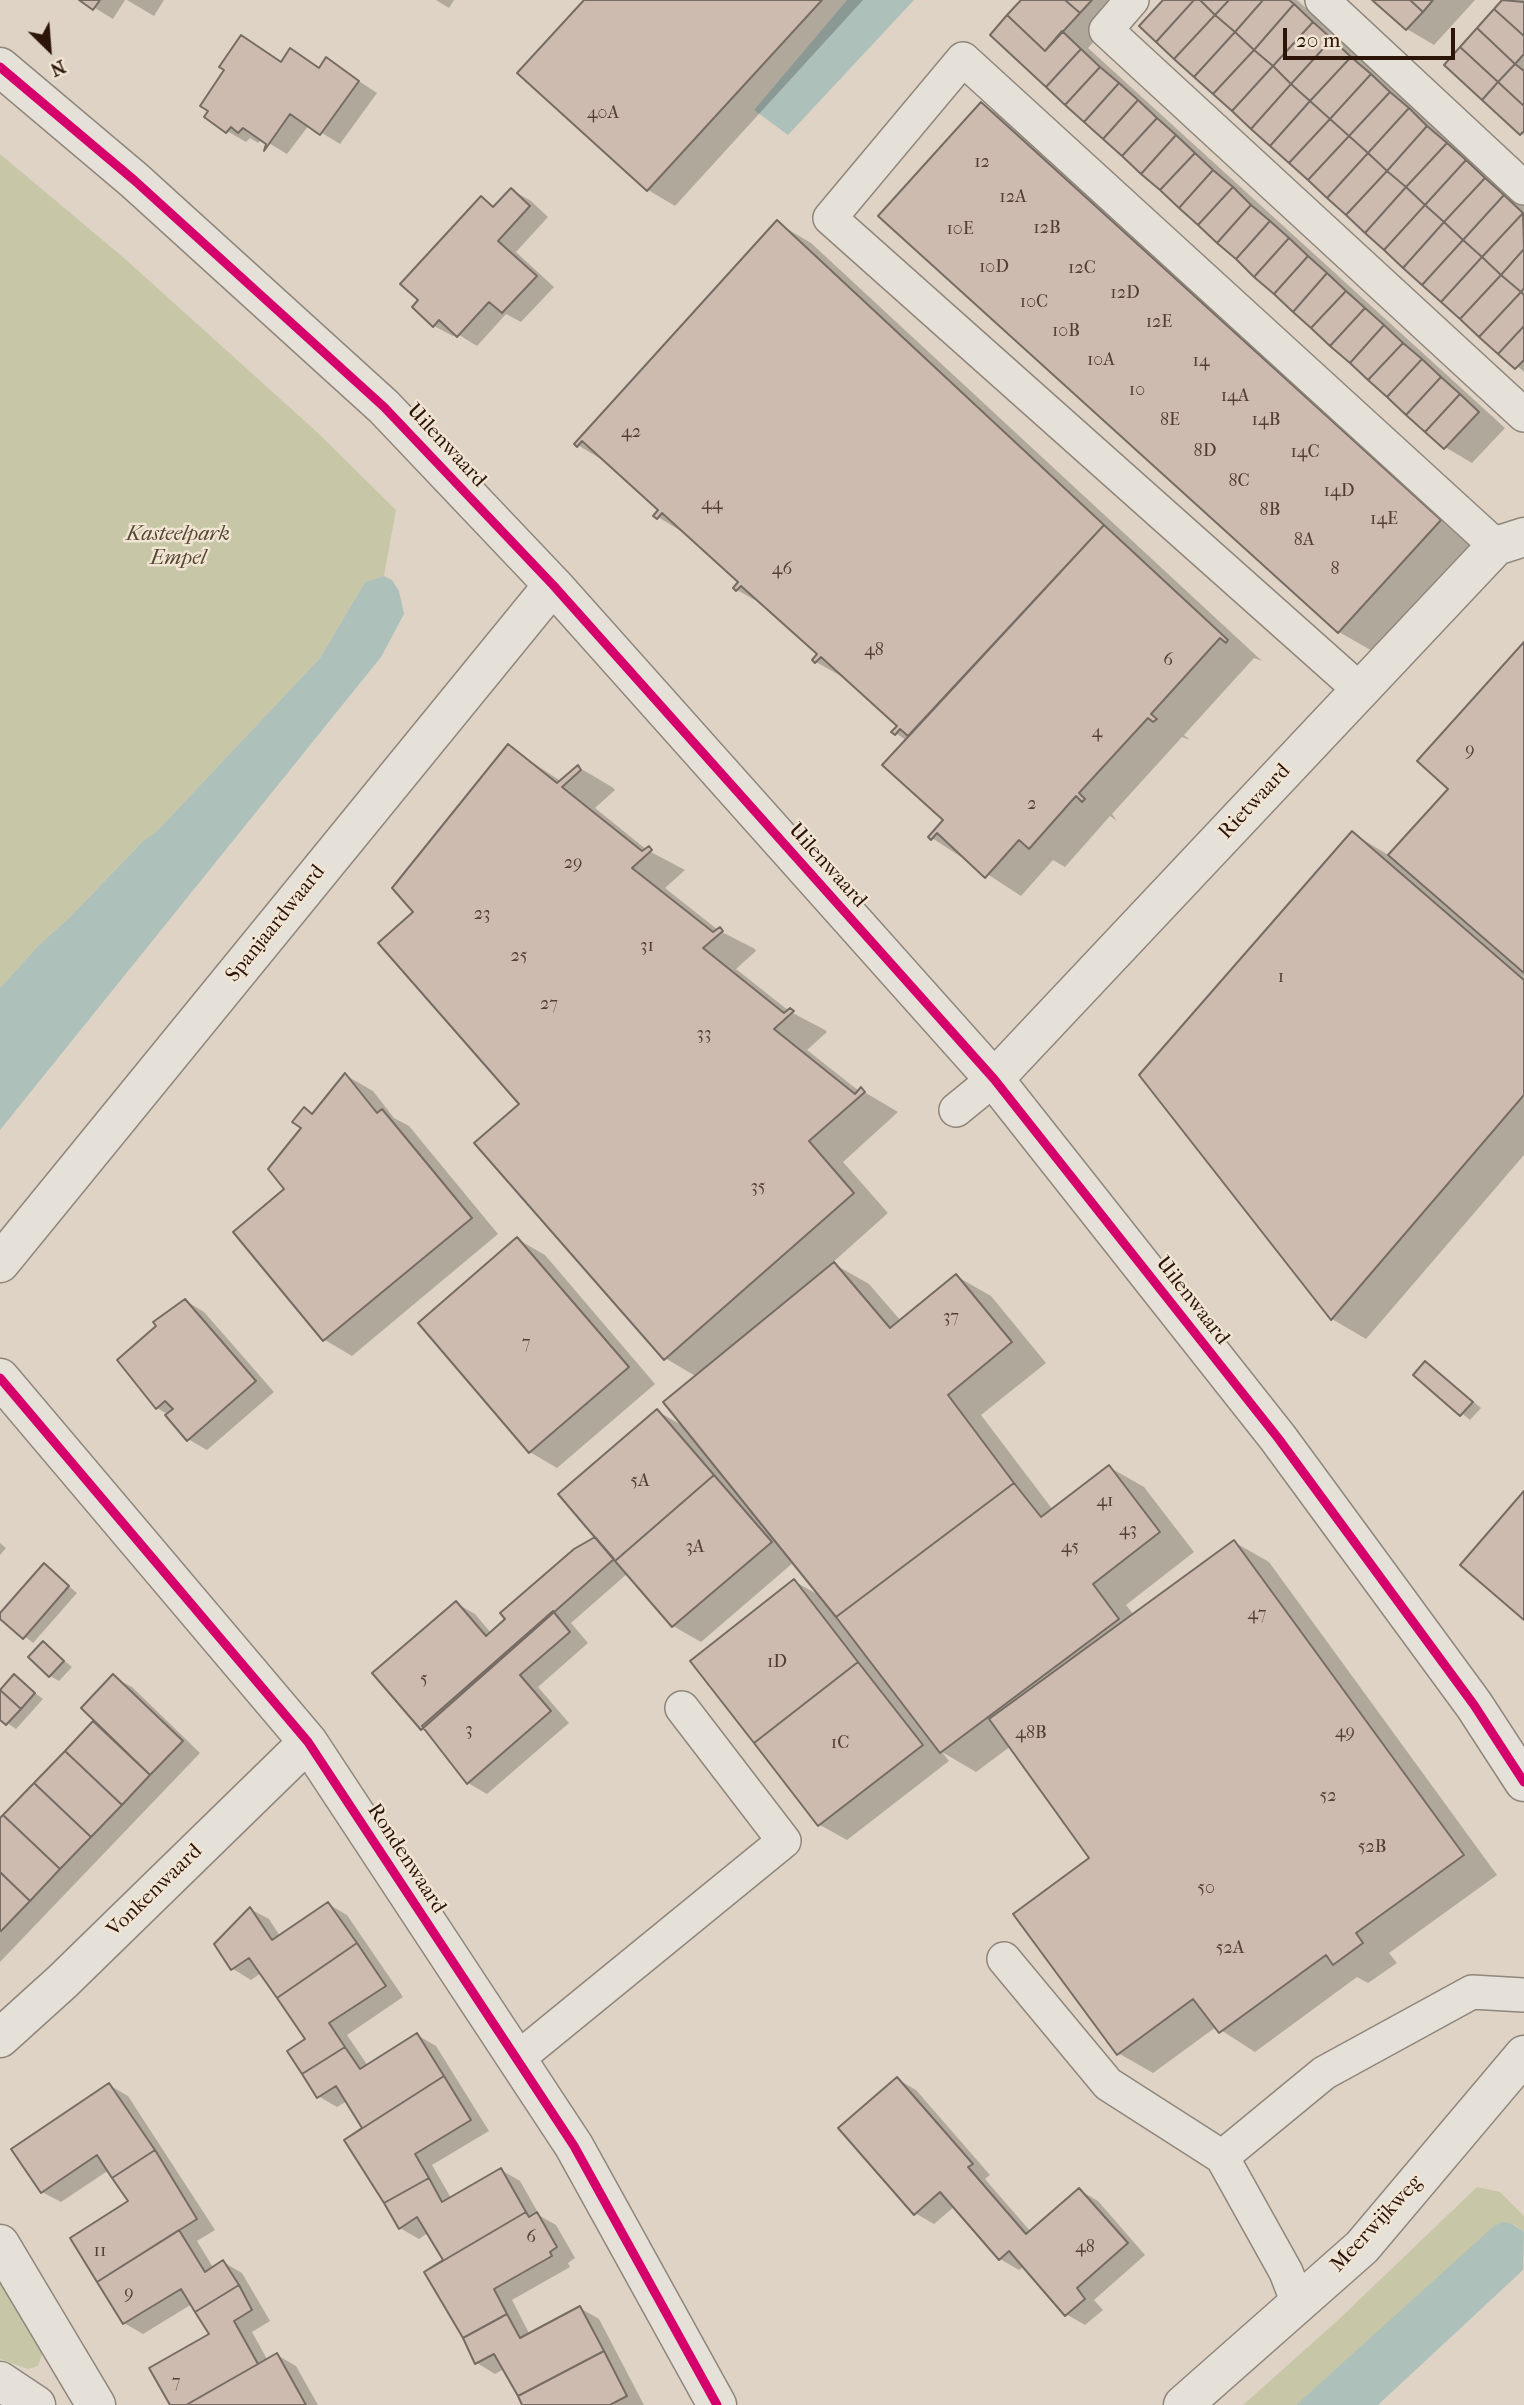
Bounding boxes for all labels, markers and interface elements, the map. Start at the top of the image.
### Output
north arrow [14,14,84,84]
scale bar [1286,14,1458,58]
text: 20 m [1296,28,1340,52]
text: N [47,55,69,81]
house number: 40A [587,103,619,125]
house number: 12 [974,152,990,174]
house number: 12A [999,187,1027,209]
house number: 12B [1033,218,1061,240]
house number: 10E [946,219,974,241]
house number: 10D [979,257,1009,279]
house number: 12C [1068,258,1096,280]
house number: 12D [1110,283,1140,305]
house number: 10C [1020,292,1048,314]
house number: 12E [1146,312,1172,334]
house number: 10B [1052,321,1080,343]
house number: 10A [1087,350,1115,372]
house number: 14 [1192,351,1210,373]
house number: 10 [1129,380,1145,402]
house number: 14A [1221,386,1249,408]
street label: Uilenwaard [401,399,491,493]
house number: 8E [1160,410,1180,432]
house number: 14B [1252,410,1280,432]
house number: 42 [621,422,641,444]
house number: 8D [1194,441,1216,463]
house number: 14C [1290,442,1320,464]
house number: 8C [1228,471,1250,493]
house number: 14D [1324,481,1354,503]
house number: 44 [701,494,723,516]
house number: 8B [1260,500,1280,522]
house number: 14E [1370,509,1398,531]
park label: Kasteelpark Empel [126,522,230,572]
house number: 8A [1294,530,1314,552]
house number: 46 [772,559,792,581]
house number: 8 [1330,559,1340,581]
house number: 48 [864,640,884,662]
house number: 6 [1163,650,1173,672]
house number: 4 [1092,722,1102,744]
house number: 9 [1465,740,1475,762]
street label: Rietwaard [1214,759,1296,845]
house number: 2 [1027,794,1037,816]
street label: Uilenwaard [782,818,872,914]
house number: 29 [564,853,582,875]
street label: Spanjaardwaard [221,860,331,988]
house number: 23 [474,904,490,926]
house number: 31 [640,936,654,958]
house number: 25 [510,946,528,968]
house number: 1 [1278,967,1284,989]
house number: 27 [540,994,558,1016]
house number: 33 [697,1024,711,1046]
house number: 35 [750,1177,766,1199]
street label: Uilenwaard [1150,1252,1234,1350]
house number: 37 [943,1307,959,1329]
house number: 7 [522,1333,530,1355]
house number: 5A [630,1471,650,1493]
house number: 41 [1096,1491,1114,1513]
house number: 43 [1119,1520,1137,1542]
house number: 3A [685,1537,705,1559]
house number: 45 [1061,1537,1079,1559]
house number: 47 [1248,1604,1266,1626]
house number: 1D [767,1652,787,1674]
house number: 5 [420,1669,428,1691]
house number: 3 [465,1720,473,1742]
house number: 49 [1335,1722,1355,1744]
house number: 48B [1015,1723,1047,1745]
house number: 1C [831,1733,849,1755]
house number: 52 [1319,1786,1337,1808]
street label: Rondenwaard [361,1799,451,1919]
house number: 52B [1358,1837,1386,1859]
street label: Vonkenwaard [102,1839,208,1943]
house number: 50 [1197,1878,1215,1900]
house number: 52A [1216,1938,1244,1960]
street label: Meerwijkweg [1326,2170,1428,2278]
house number: 6 [526,2227,536,2249]
house number: 48 [1075,2237,1095,2259]
house number: 11 [94,2241,106,2263]
house number: 9 [124,2283,134,2305]
house number: 7 [172,2372,180,2394]

